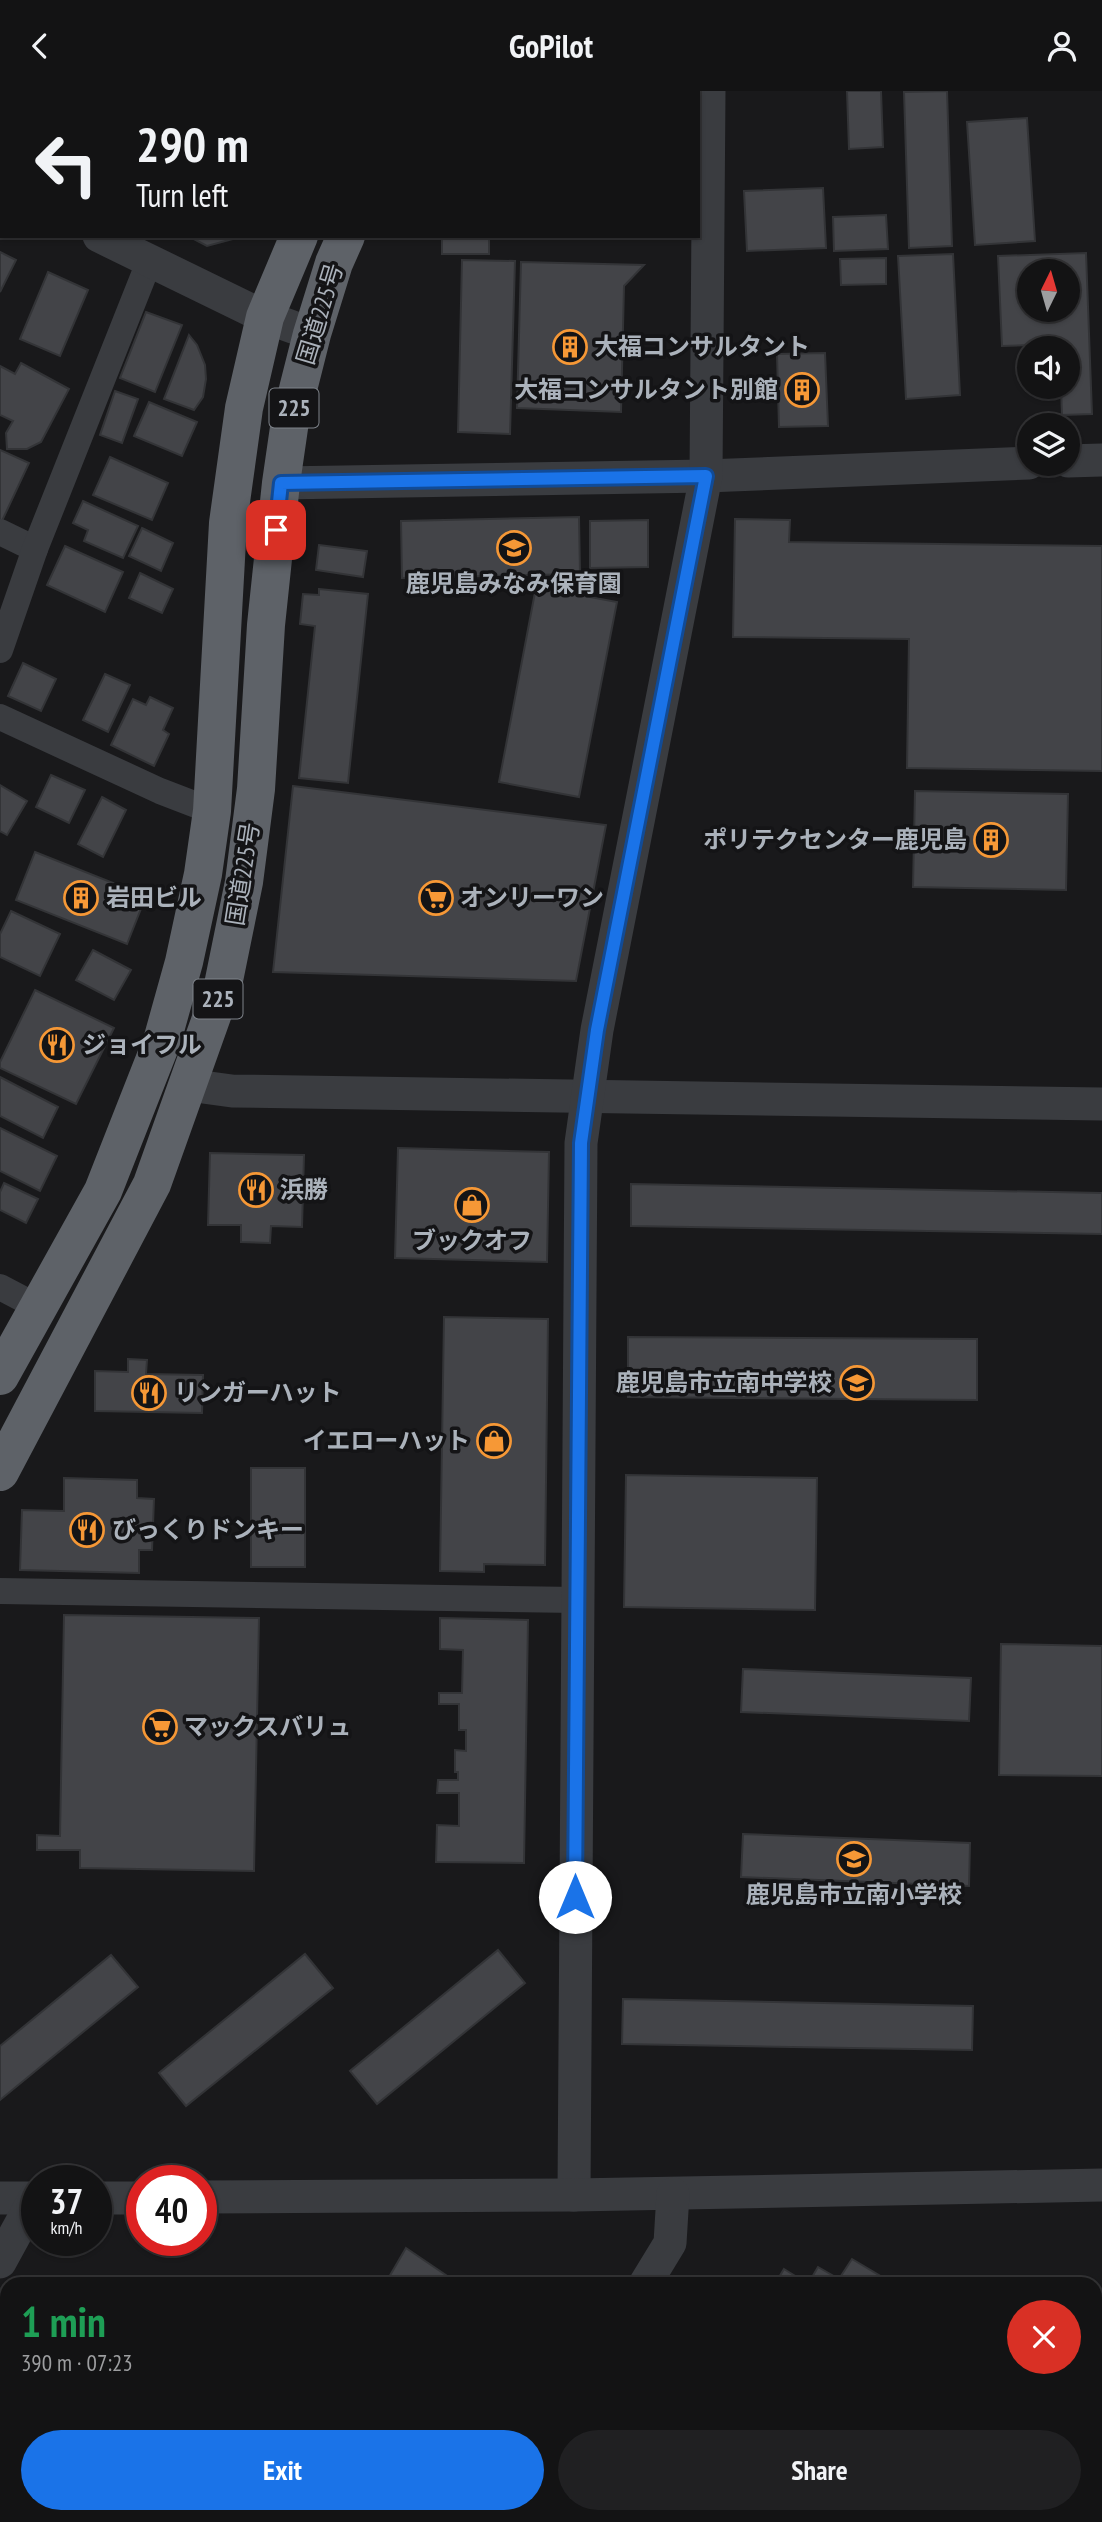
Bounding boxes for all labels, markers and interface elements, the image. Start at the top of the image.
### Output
text: GoPilot [509,25,593,67]
icon: back [21,27,59,65]
icon: person [1043,27,1081,65]
text: 290 m [136,112,249,176]
icon: left [21,119,112,210]
text: Turn left [136,174,228,216]
street label: 国道225号 [289,259,350,368]
north arrow [1017,259,1080,322]
map controls [1017,259,1080,476]
building icon: 大福コンサルタント [551,328,589,366]
place label: 大福コンサルタント [594,331,810,362]
button: sound [1017,336,1080,399]
building icon: 大福コンサルタント別館 [783,371,821,409]
place label: 大福コンサルタント別館 [514,374,778,405]
road number: 225 [270,389,318,427]
button: layers [1017,413,1080,476]
pin [246,500,306,560]
icon: arrive [257,511,295,549]
school or university icon: 鹿児島みなみ保育園 [495,529,533,567]
place label: 鹿児島みなみ保育園 [406,568,622,599]
street label: 国道225号 [219,820,266,928]
building icon: ポリテクセンター鹿児島 [972,821,1010,859]
place label: ポリテクセンター鹿児島 [703,824,967,855]
building icon: 岩田ビル [62,879,100,917]
supermarket icon: オンリーワン [417,879,455,917]
place label: 岩田ビル [106,882,202,913]
place label: オンリーワン [460,882,604,913]
road number: 225 [194,979,242,1019]
restaurant icon: ジョイフル [38,1026,76,1064]
place label: ジョイフル [82,1029,202,1060]
restaurant icon: 浜勝 [237,1171,275,1209]
place label: 浜勝 [280,1174,328,1205]
shop icon: ブックオフ [453,1186,491,1224]
place label: ブックオフ [412,1225,532,1256]
school or university icon: 鹿児島市立南中学校 [838,1364,876,1402]
place label: 鹿児島市立南中学校 [616,1367,832,1398]
restaurant icon: リンガーハット [130,1374,168,1412]
place label: リンガーハット [174,1377,342,1408]
shop icon: イエローハット [475,1422,513,1460]
place label: イエローハット [303,1425,470,1456]
restaurant icon: びっくりドンキー [68,1511,106,1549]
place label: びっくりドンキー [112,1514,304,1545]
supermarket icon: マックスバリュ [141,1708,179,1746]
place label: マックスバリュ [184,1711,351,1742]
school or university icon: 鹿児島市立南小学校 [835,1840,873,1878]
position arrow [538,1860,612,1934]
place label: 鹿児島市立南小学校 [746,1879,962,1910]
speed limit sign: 40 [126,2165,217,2256]
text: 37 [50,2178,83,2224]
text: km/h [51,2216,82,2239]
text: 1 min [21,2294,106,2349]
button: close [1007,2300,1081,2374]
text: 390 m · 07:23 [21,2348,133,2377]
button: Exit [21,2430,544,2510]
button: Share [558,2430,1081,2510]

